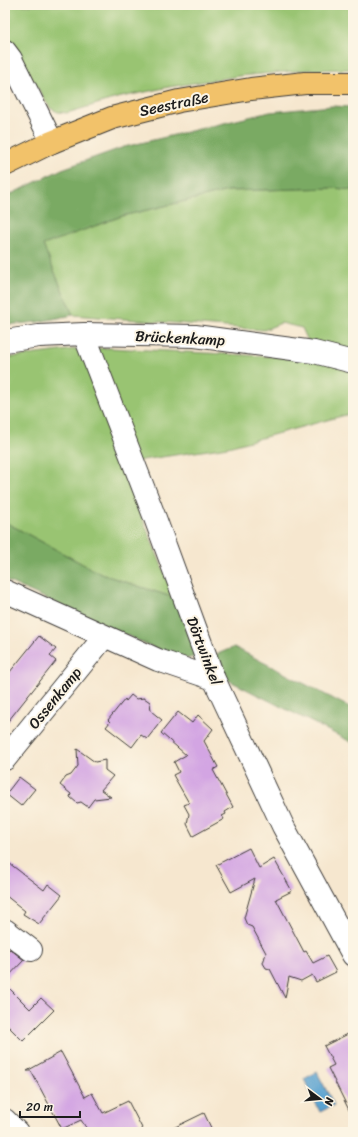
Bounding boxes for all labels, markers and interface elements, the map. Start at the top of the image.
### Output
street label: Seestraße [137,84,211,124]
street label: Brückenkamp [134,323,226,353]
street label: Dörtwinkel [179,613,229,690]
street label: Ossenkamp [22,661,89,735]
north arrow [300,1079,340,1119]
scale bar [20,1093,80,1119]
text: N [319,1094,340,1108]
text: 20 m [26,1096,53,1118]

